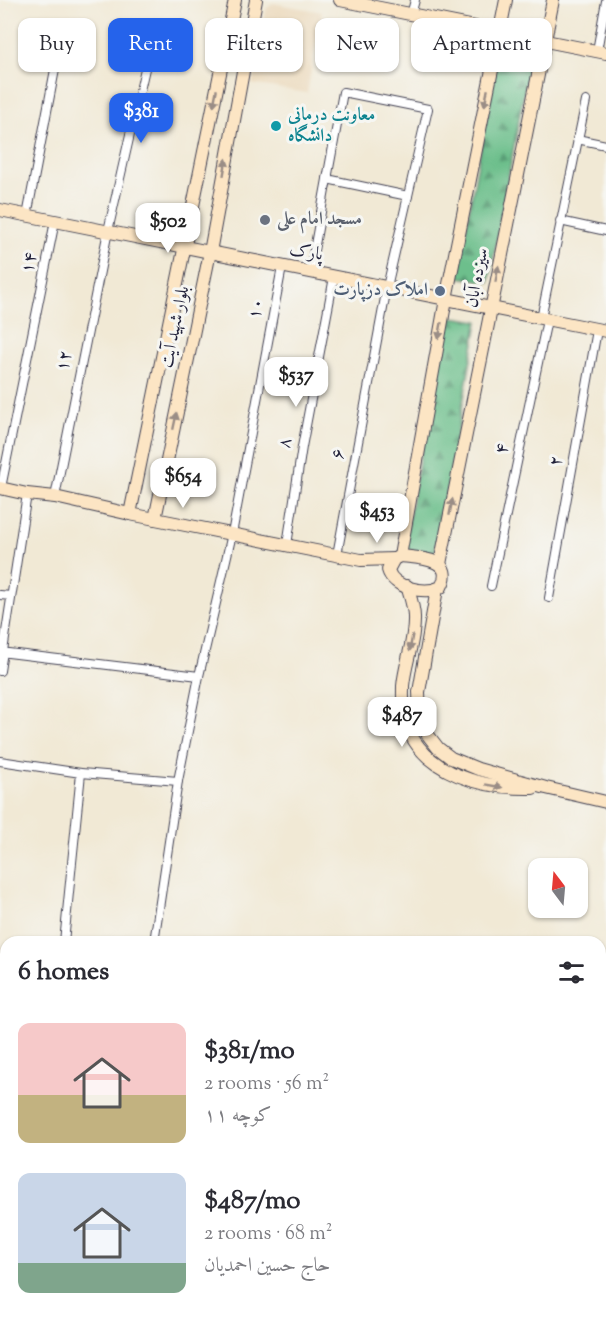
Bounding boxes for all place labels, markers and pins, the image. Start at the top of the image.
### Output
pin: $381 [105,93,177,144]
place label: معاونت درمانی دانشگاه [287,103,375,150]
marker: معاونت درمانی دانشگاه [269,119,283,133]
pin: $502 [132,203,204,254]
place label: مسجد امام علی [276,207,362,234]
marker: مسجد امام علی [258,213,272,227]
place label: املاک دزپارت [333,278,428,304]
marker: املاک دزپارت [433,284,447,298]
pin: $537 [260,357,332,408]
pin: $654 [147,458,219,509]
pin: $453 [341,493,413,544]
pin: $487 [366,697,438,748]

